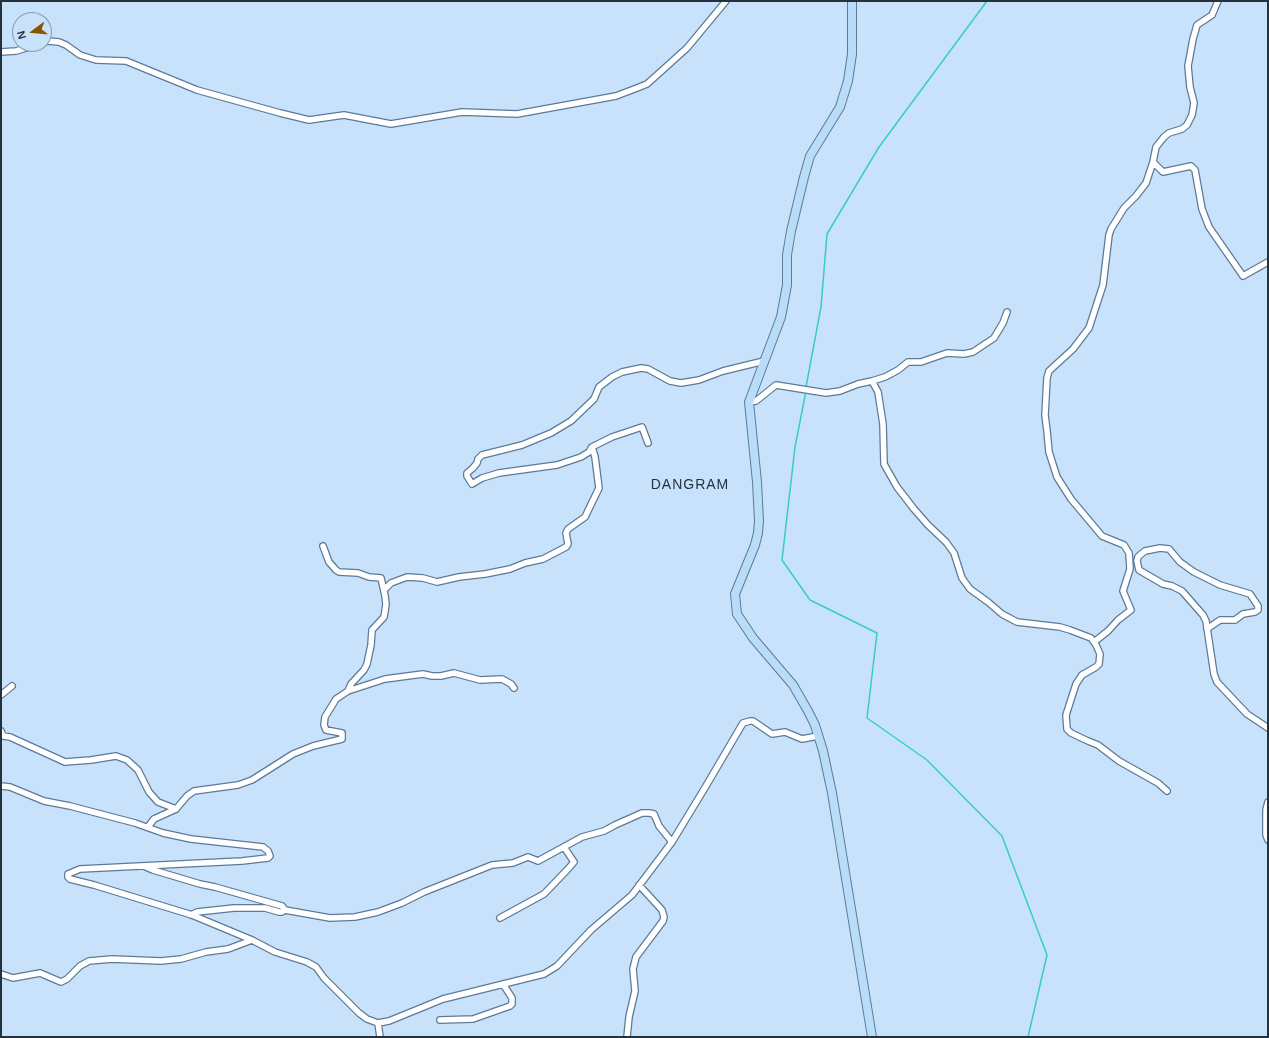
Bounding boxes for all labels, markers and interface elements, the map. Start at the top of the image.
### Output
north arrow [12,12,52,52]
text: N [15,30,28,41]
district label: DANGRAM [651,477,729,493]

